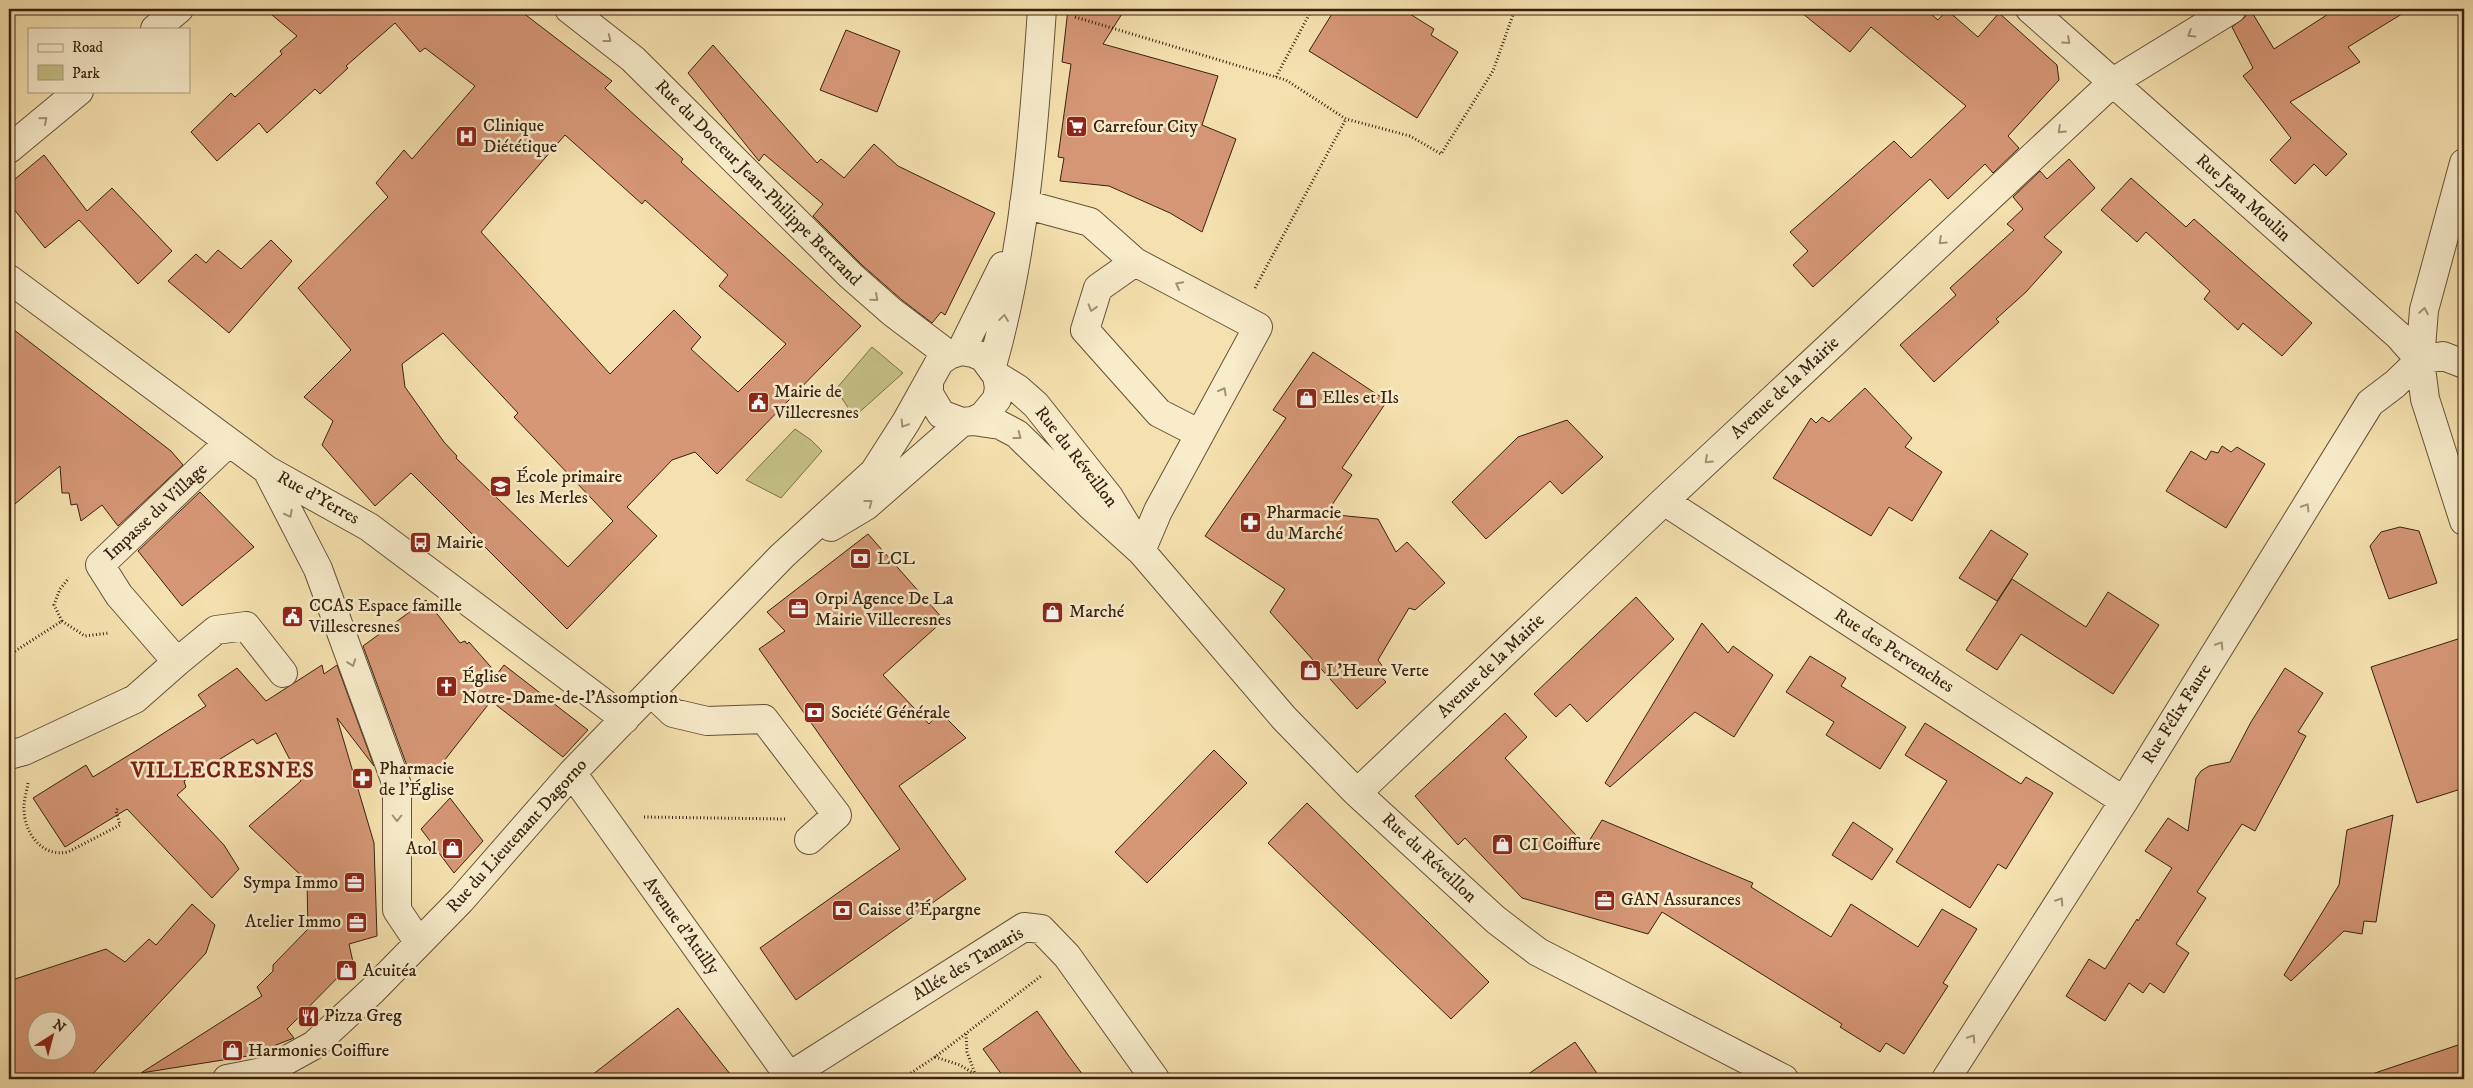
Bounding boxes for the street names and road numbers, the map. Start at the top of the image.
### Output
street label: Rue du Docteur Jean-Philippe Bertrand [650,75,866,291]
street label: Rue Jean Moulin [2191,150,2295,247]
street label: Avenue de la Mairie [1726,332,1844,444]
street label: Rue du Réveillon [1030,402,1122,512]
street label: Impasse du Village [100,459,212,565]
street label: Rue d'Yerres [273,466,363,530]
street label: Rue des Pervenches [1830,604,1958,698]
street label: Avenue de la Mairie [1433,609,1549,723]
street label: Rue Félix Faure [2138,660,2216,768]
street label: Rue du Lieutenant Dagorno [442,754,592,918]
street label: Rue du Réveillon [1377,808,1481,908]
street label: Avenue d'Attilly [638,873,724,980]
street label: Allée des Tamaris [909,922,1027,1006]

